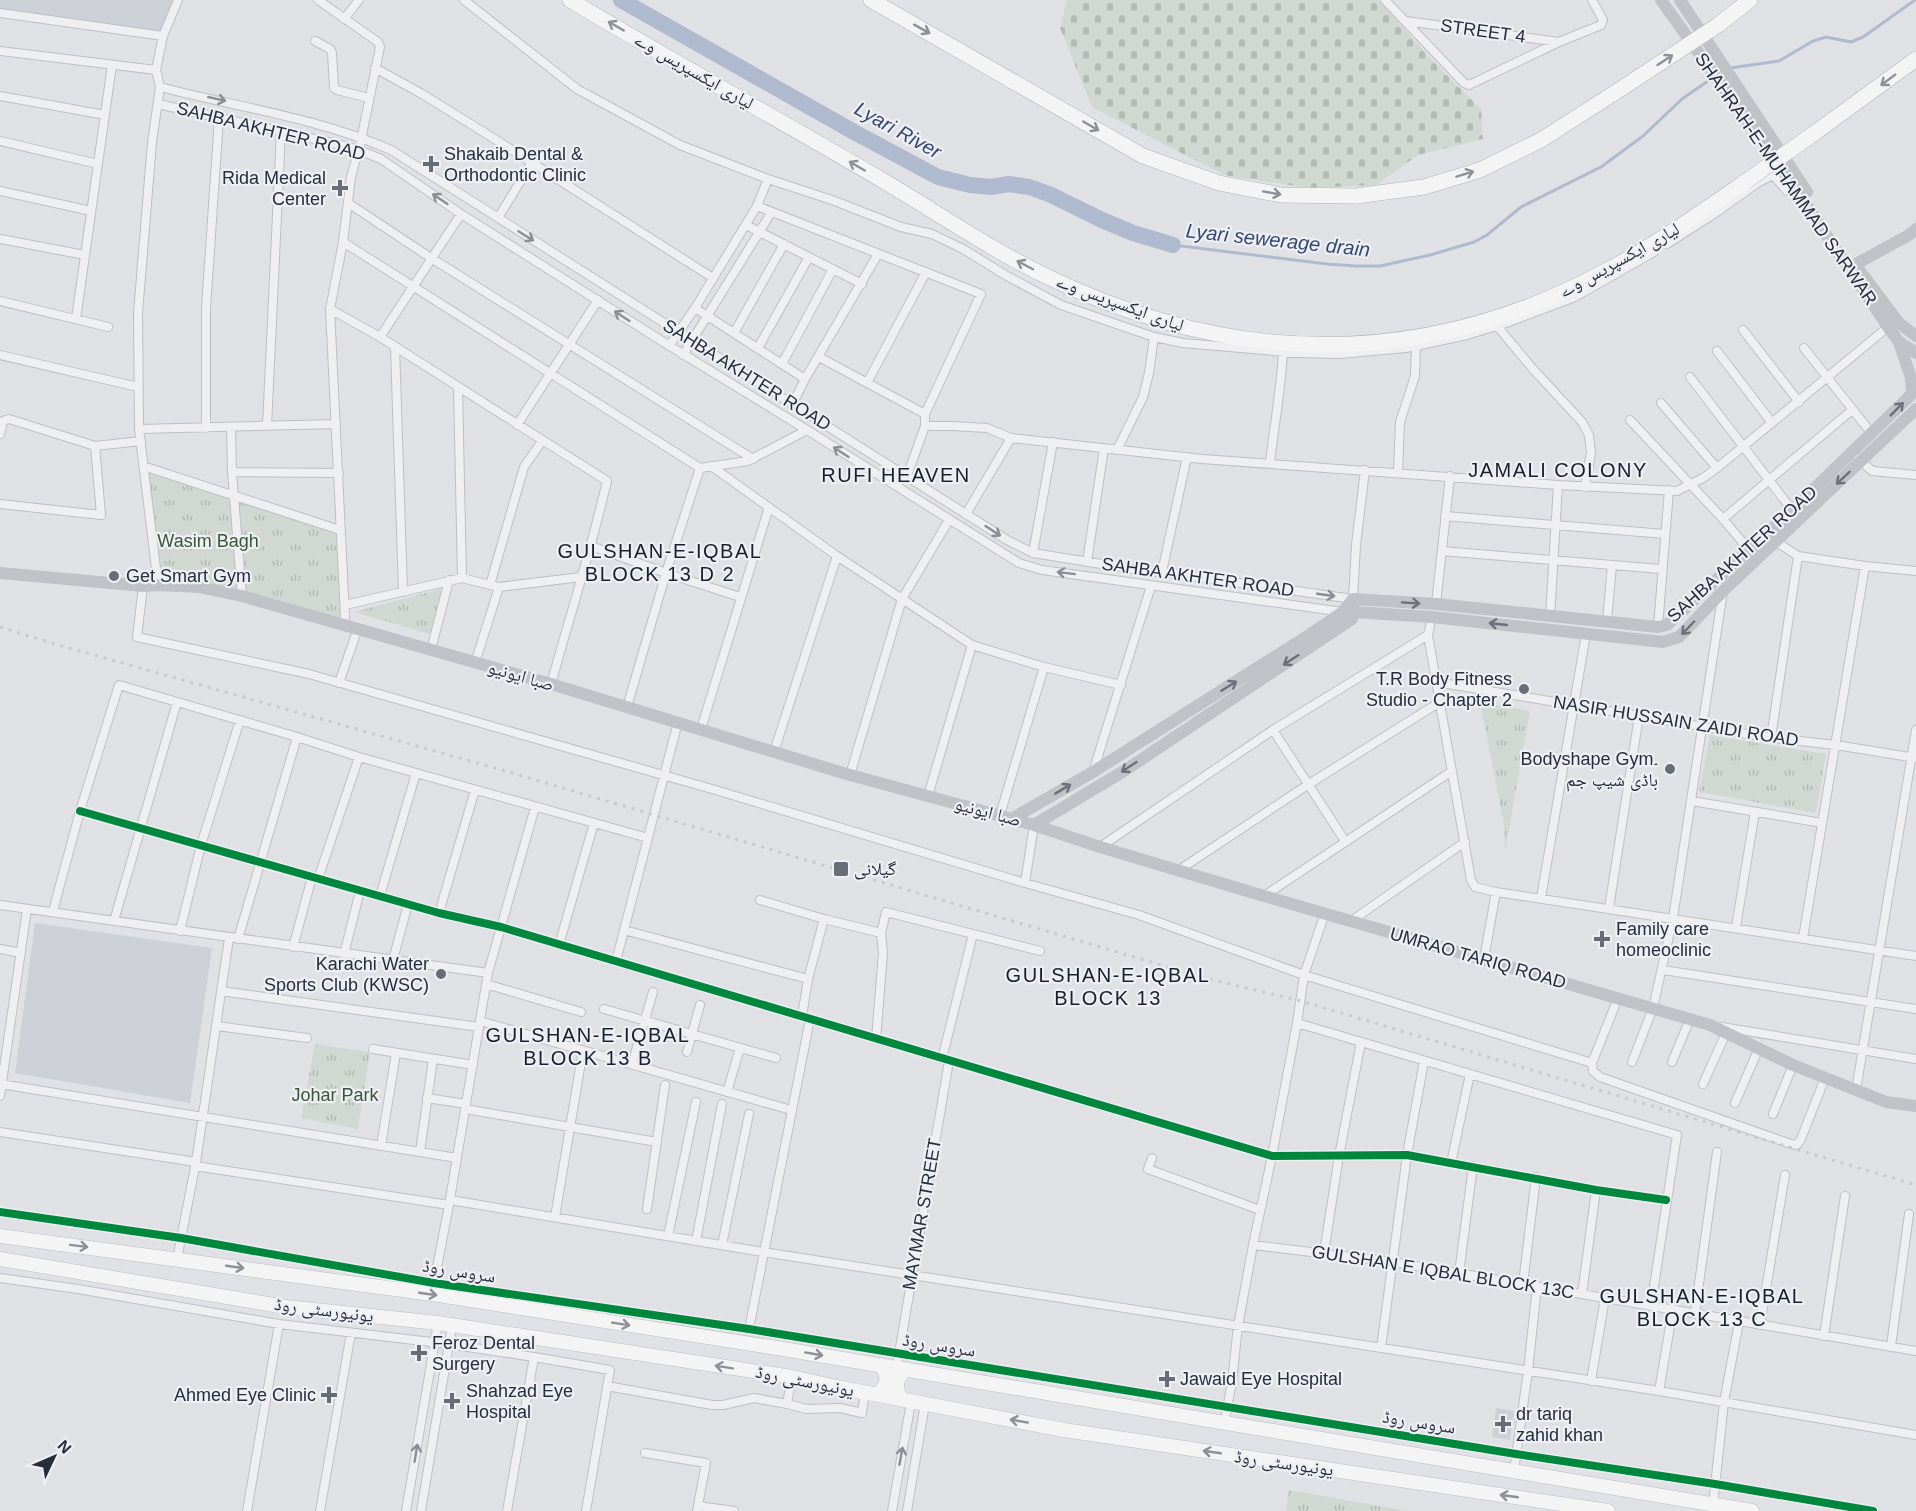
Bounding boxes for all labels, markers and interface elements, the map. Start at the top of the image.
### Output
street label: STREET 4 [1439,15,1527,47]
one-way arrow [608,20,625,32]
one-way arrow [913,23,930,35]
street label: لیاری ایکسپریس وے [630,29,757,114]
street label: SHAHRAH-E-MUHAMMAD SARWAR [1691,49,1881,309]
one-way arrow [1656,54,1672,66]
one-way arrow [1881,74,1897,86]
one-way arrow [207,94,226,106]
water label: Lyari River [851,97,946,163]
street label: SAHBA AKHTER ROAD [174,98,368,164]
one-way arrow [1082,120,1099,132]
place label: Shakaib Dental & Orthodontic Clinic [444,144,586,185]
marker: Shakaib Dental & Orthodontic Clinic [422,155,440,173]
one-way arrow [849,160,866,172]
place label: Rida Medical Center [222,168,326,209]
one-way arrow [1455,168,1474,179]
marker: Rida Medical Center [331,179,349,197]
one-way arrow [1262,188,1282,199]
one-way arrow [432,193,449,205]
water label: Lyari sewerage drain [1185,219,1371,261]
street label: لیاری ایکسپریس وے [1555,219,1683,302]
one-way arrow [517,230,534,242]
one-way arrow [1017,259,1034,271]
street label: لیاری ایکسپریس وے [1053,271,1186,336]
one-way arrow [614,309,631,321]
street label: SAHBA AKHTER ROAD [659,315,835,435]
one-way arrow [1890,401,1905,416]
one-way arrow [833,445,850,457]
district label: JAMALI COLONY [1468,459,1648,481]
district label: RUFI HEAVEN [821,464,971,486]
one-way arrow [1835,471,1850,485]
street label: SAHBA AKHTER ROAD [1663,482,1821,626]
one-way arrow [984,525,1001,537]
park label: Wasim Bagh [157,531,259,551]
district label: GULSHAN-E-IQBAL BLOCK 13 D 2 [558,540,762,585]
street label: SAHBA AKHTER ROAD [1101,554,1295,600]
place label: Get Smart Gym [126,566,251,586]
one-way arrow [1056,567,1076,578]
marker: Get Smart Gym [107,569,121,583]
one-way arrow [1315,590,1335,601]
one-way arrow [1401,597,1421,608]
one-way arrow [1489,618,1509,629]
one-way arrow [1680,621,1695,636]
one-way arrow [1283,653,1300,666]
street label: صبا ایونیو [486,657,556,695]
place label: T.R Body Fitness Studio - Chapter 2 [1366,669,1512,710]
one-way arrow [1220,679,1237,691]
marker: T.R Body Fitness Studio - Chapter 2 [1517,682,1531,696]
street label: NASIR HUSSAIN ZAIDI ROAD [1552,692,1800,750]
place label: Bodyshape Gym۔ باڈی شیپ جم [1521,749,1659,792]
one-way arrow [1121,762,1138,774]
marker: Bodyshape Gym۔ باڈی شیپ جم [1663,762,1677,776]
one-way arrow [1054,782,1071,794]
street label: صبا ایونیو [953,794,1023,831]
place label: گیلانی [854,859,897,880]
marker: گیلانی [832,860,850,878]
place label: Family care homeoclinic [1616,919,1711,960]
street label: UMRAO TARIQ ROAD [1388,923,1568,993]
marker: Family care homeoclinic [1593,930,1611,948]
place label: Karachi Water Sports Club (KWSC) [264,954,429,995]
district label: GULSHAN-E-IQBAL BLOCK 13 [1006,964,1210,1009]
marker: Karachi Water Sports Club (KWSC) [434,967,448,981]
district label: GULSHAN-E-IQBAL BLOCK 13 B [486,1024,690,1069]
park label: Johar Park [291,1085,380,1105]
street label: MAYMAR STREET [899,1137,945,1291]
one-way arrow [68,1241,88,1252]
street label: GULSHAN E IQBAL BLOCK 13C [1310,1241,1576,1303]
street label: سروس روڈ [421,1255,497,1288]
one-way arrow [225,1262,245,1273]
district label: GULSHAN-E-IQBAL BLOCK 13 C [1600,1285,1804,1330]
one-way arrow [418,1289,438,1300]
street label: یونیورسٹی روڈ [273,1294,375,1327]
one-way arrow [611,1319,630,1330]
street label: سروس روڈ [901,1329,977,1362]
place label: Feroz Dental Surgery [432,1333,535,1374]
marker: Feroz Dental Surgery [410,1344,428,1362]
one-way arrow [803,1349,823,1360]
one-way arrow [715,1361,735,1372]
street label: یونیورسٹی روڈ [754,1362,856,1401]
place label: Jawaid Eye Hospital [1180,1369,1342,1389]
marker: Jawaid Eye Hospital [1158,1370,1176,1388]
place label: Shahzad Eye Hospital [466,1381,573,1422]
place label: Ahmed Eye Clinic [174,1385,316,1405]
marker: Ahmed Eye Clinic [320,1386,338,1404]
marker: Shahzad Eye Hospital [443,1392,461,1410]
place label: dr tariq zahid khan [1516,1404,1603,1445]
street label: سروس روڈ [1381,1406,1457,1439]
marker: dr tariq zahid khan [1494,1415,1512,1433]
one-way arrow [1010,1416,1030,1427]
north arrow [24,1427,84,1487]
text: N [54,1437,75,1457]
one-way arrow [411,1444,422,1464]
one-way arrow [1202,1446,1222,1457]
street label: یونیورسٹی روڈ [1233,1446,1335,1481]
one-way arrow [896,1447,907,1467]
one-way arrow [1499,1491,1519,1502]

